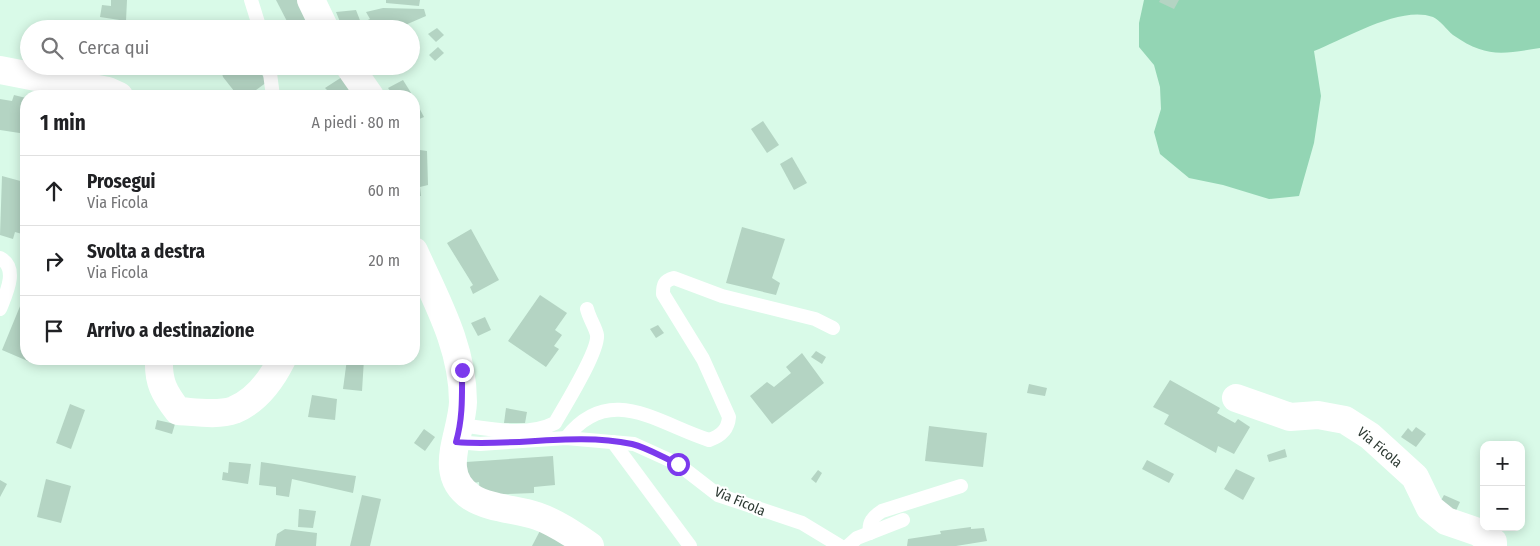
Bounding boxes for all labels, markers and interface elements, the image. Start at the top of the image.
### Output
search box [20,20,420,75]
icon: search [38,34,66,62]
text: Cerca qui [78,36,149,59]
text: 1 min [40,110,86,136]
text: A piedi · 80 m [311,113,400,132]
text: Prosegui [87,170,156,193]
icon: ahead [40,177,68,205]
text: 60 m [368,181,400,200]
text: Via Ficola [87,193,148,212]
text: Svolta a destra [87,240,205,263]
icon: right [40,247,68,275]
text: 20 m [369,251,400,270]
text: Via Ficola [87,263,148,282]
icon: arrive [40,317,68,345]
text: Arrivo a destinazione [87,319,254,342]
route end [451,359,474,382]
street label: Via Ficola [1354,424,1406,471]
map controls [1480,441,1525,531]
button: + [1480,441,1525,486]
route start [667,453,690,476]
street label: Via Ficola [712,483,768,520]
button: − [1480,486,1525,531]

